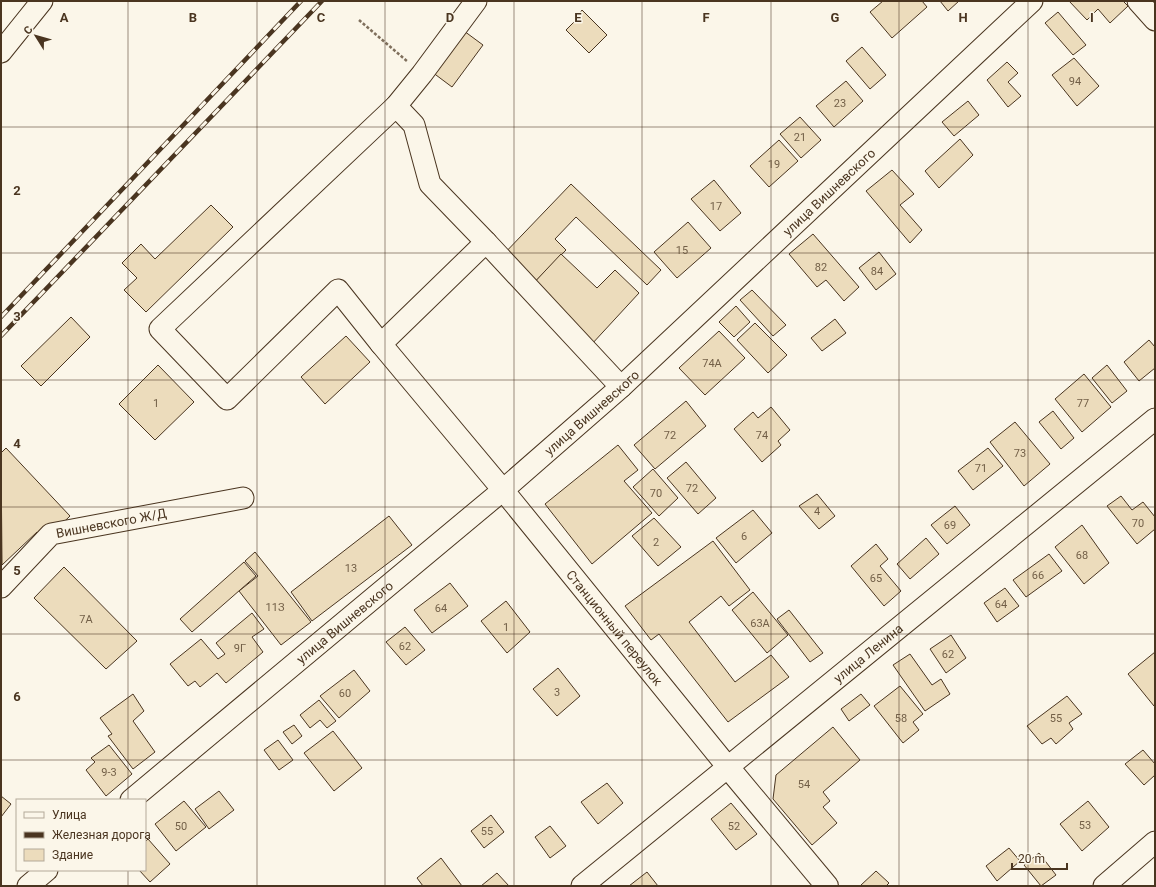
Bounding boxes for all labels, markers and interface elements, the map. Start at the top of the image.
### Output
text: A [60,10,69,25]
text: B [189,10,197,25]
text: C [317,10,326,25]
text: D [446,10,454,25]
text: E [574,10,582,25]
text: F [702,10,710,25]
text: G [831,10,840,25]
text: H [958,10,968,25]
text: I [1090,10,1094,25]
north arrow [16,16,56,56]
text: С [21,23,36,37]
house number: 94 [1069,75,1081,88]
house number: 23 [834,97,846,110]
house number: 21 [794,131,806,144]
street label: улица Вишневского [780,145,878,239]
house number: 19 [768,158,780,171]
text: 2 [13,183,21,198]
house number: 17 [710,200,722,213]
house number: 15 [676,244,688,257]
house number: 82 [815,261,827,274]
house number: 84 [871,265,883,278]
text: 3 [13,309,21,324]
house number: 74А [702,357,723,370]
street label: улица Вишневского [541,367,642,458]
house number: 1 [153,397,159,410]
house number: 77 [1077,397,1089,410]
house number: 72 [664,429,676,442]
house number: 74 [756,429,768,442]
text: 4 [13,436,21,451]
house number: 73 [1014,447,1026,460]
house number: 71 [975,462,987,475]
house number: 72 [686,482,698,495]
house number: 70 [650,487,662,500]
street label: Вишневского Ж/Д [55,505,168,540]
house number: 4 [814,505,820,518]
house number: 70 [1132,517,1144,530]
house number: 69 [944,519,956,532]
house number: 6 [741,530,747,543]
house number: 2 [653,536,659,549]
house number: 68 [1076,549,1088,562]
house number: 13 [345,562,357,575]
text: 5 [13,563,21,578]
street label: Станционный переулок [563,567,666,688]
house number: 66 [1032,569,1044,582]
house number: 65 [870,572,882,585]
street label: улица Вишневского [293,578,396,666]
house number: 64 [995,598,1007,611]
house number: 11З [266,601,285,614]
house number: 64 [435,602,447,615]
house number: 7А [79,613,94,626]
house number: 63А [750,617,771,630]
street label: улица Ленина [830,620,906,685]
house number: 1 [503,621,509,634]
house number: 62 [399,640,411,653]
house number: 9Г [234,642,246,655]
house number: 62 [942,648,954,661]
house number: 3 [554,686,560,699]
house number: 60 [339,687,351,700]
text: 6 [13,689,21,704]
house number: 58 [895,712,907,725]
house number: 55 [1050,712,1062,725]
house number: 9-3 [101,766,117,779]
house number: 54 [798,778,810,791]
legend [16,799,146,871]
text: Улица [52,808,87,822]
house number: 53 [1079,819,1091,832]
house number: 50 [175,820,187,833]
house number: 52 [728,820,740,833]
house number: 55 [481,825,493,838]
text: Железная дорога [52,828,151,842]
scale bar [1012,845,1067,871]
text: Здание [52,848,93,862]
text: 20 m [1018,852,1045,866]

